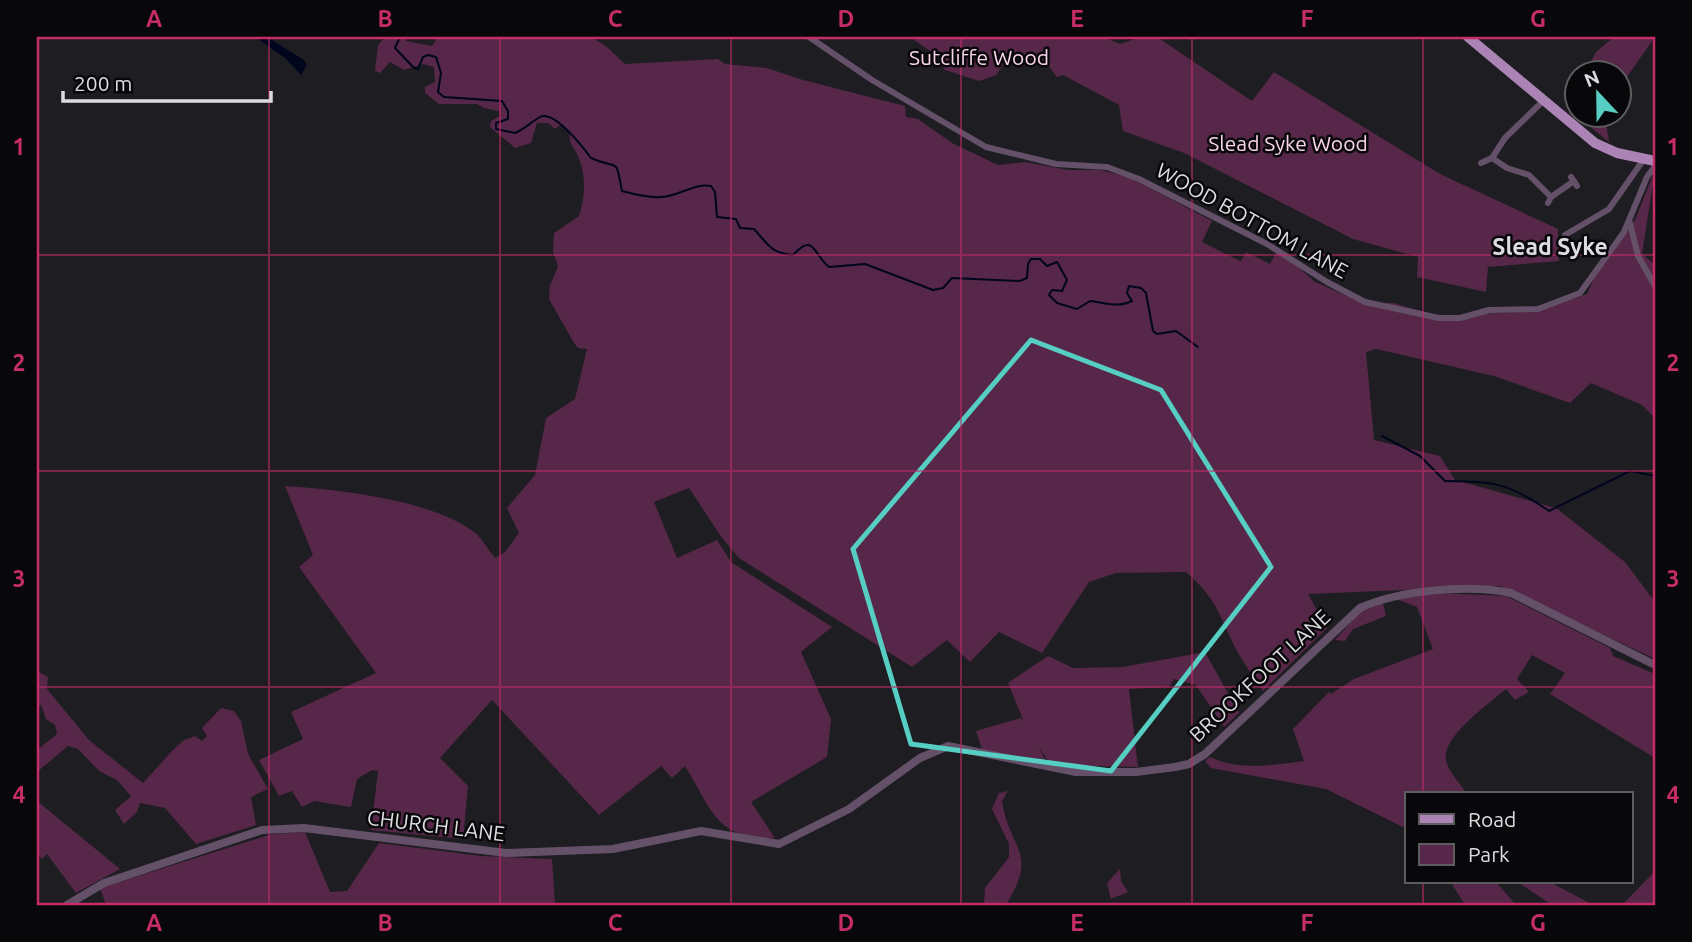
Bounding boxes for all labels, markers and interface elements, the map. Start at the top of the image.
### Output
text: A [146,6,162,31]
text: B [377,6,393,31]
text: C [608,6,623,31]
text: D [838,6,854,31]
text: E [1070,6,1084,31]
text: F [1301,6,1314,31]
text: G [1530,6,1546,31]
park label: Sutcliffe Wood [909,45,1049,69]
scale bar [63,60,271,104]
north arrow [1562,60,1632,130]
text: N [1581,65,1602,91]
text: 200 m [74,71,132,95]
park label: Slead Syke Wood [1208,131,1368,155]
text: 1 [13,134,25,159]
text: 1 [1667,134,1679,159]
street label: WOOD BOTTOM LANE [1152,157,1353,283]
district label: Slead Syke [1492,234,1608,259]
text: 2 [13,350,25,375]
text: 2 [1667,350,1679,375]
text: 3 [13,566,25,591]
text: 3 [1667,566,1679,591]
street label: BROOKFOOT LANE [1184,604,1335,747]
text: 4 [13,782,26,807]
text: 4 [1667,782,1680,807]
legend [1405,792,1632,883]
street label: CHURCH LANE [366,805,506,845]
text: Road [1468,807,1516,831]
text: Park [1468,842,1510,866]
text: A [146,910,162,935]
text: B [377,910,393,935]
text: C [608,910,623,935]
text: D [838,910,854,935]
text: E [1070,910,1084,935]
text: F [1301,910,1314,935]
text: G [1530,910,1546,935]

